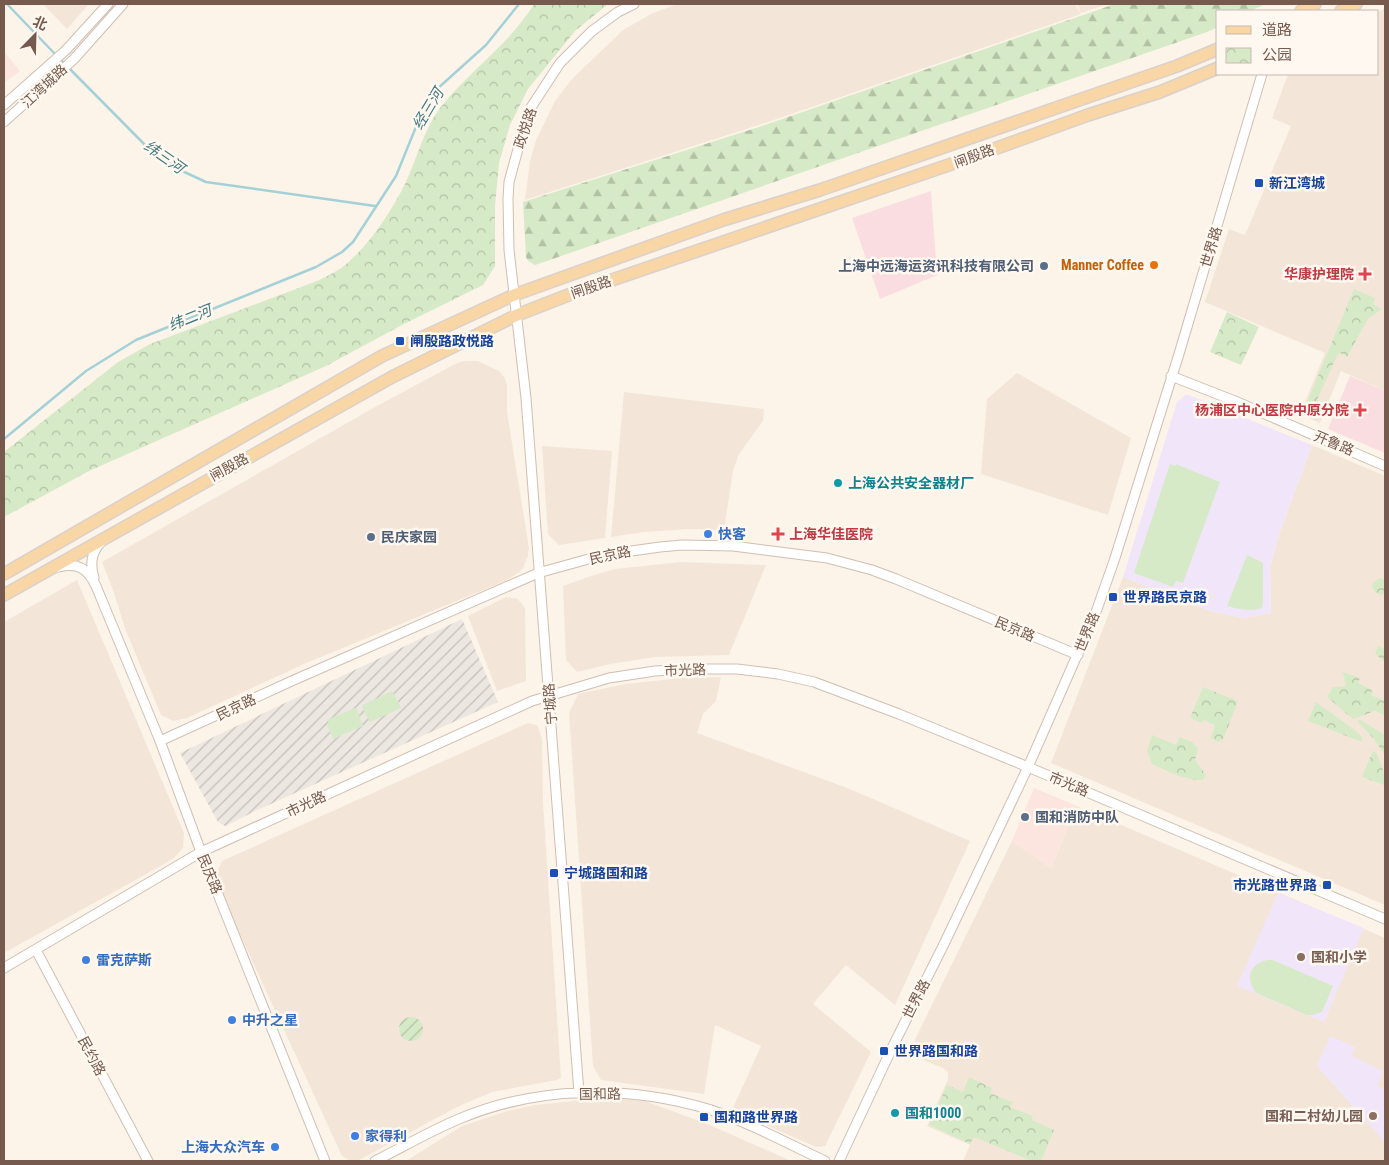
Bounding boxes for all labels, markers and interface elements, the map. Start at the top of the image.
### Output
north arrow [10,10,60,60]
legend [1216,10,1379,75]
text: 北 [31,13,50,33]
text: 道路 [1262,21,1292,39]
text: 公园 [1262,46,1292,64]
street label: 江湾城路 [18,61,70,111]
water label: 经三河 [409,83,449,133]
street label: 政悦路 [511,106,539,150]
water label: 纬三河 [140,137,190,179]
street label: 闸殷路 [952,141,996,171]
place label: 新江湾城 [1269,175,1325,191]
marker: 新江湾城 [1253,177,1265,189]
street label: 世界路 [1197,225,1225,269]
place label: Manner Coffee [1061,257,1144,273]
place label: 上海中远海运资讯科技有限公司 [838,258,1034,274]
marker: Manner Coffee [1148,259,1160,271]
marker: 上海中远海运资讯科技有限公司 [1038,260,1050,272]
place label: 华康护理院 [1284,266,1354,282]
marker: 华康护理院 [1358,267,1372,281]
street label: 闸殷路 [569,273,613,301]
water label: 纬二河 [166,300,217,335]
place label: 闸殷路政悦路 [410,333,494,349]
marker: 闸殷路政悦路 [394,335,406,347]
place label: 杨浦区中心医院中原分院 [1195,402,1349,418]
marker: 杨浦区中心医院中原分院 [1353,403,1367,417]
street label: 开鲁路 [1312,427,1356,459]
street label: 闸殷路 [207,450,251,484]
place label: 上海公共安全器材厂 [848,475,974,491]
marker: 上海公共安全器材厂 [832,477,844,489]
place label: 快客 [718,526,746,542]
place label: 上海华佳医院 [789,526,873,542]
marker: 上海华佳医院 [771,527,785,541]
marker: 快客 [702,528,714,540]
place label: 民庆家园 [381,529,437,545]
marker: 民庆家园 [365,531,377,543]
street label: 民京路 [588,543,632,567]
place label: 世界路民京路 [1123,589,1207,605]
marker: 世界路民京路 [1107,591,1119,603]
street label: 世界路 [1072,610,1102,654]
street label: 民京路 [993,613,1037,645]
street label: 市光路 [664,661,706,679]
street label: 宁城路 [541,682,559,726]
street label: 民京路 [214,691,258,723]
street label: 市光路 [1047,768,1091,800]
street label: 市光路 [284,788,328,820]
place label: 国和消防中队 [1035,809,1119,825]
marker: 国和消防中队 [1019,811,1031,823]
street label: 民庆路 [195,852,225,896]
place label: 宁城路国和路 [564,865,648,881]
marker: 宁城路国和路 [548,867,560,879]
place label: 市光路世界路 [1233,877,1317,893]
marker: 市光路世界路 [1321,879,1333,891]
place label: 国和小学 [1311,949,1367,965]
marker: 国和小学 [1295,951,1307,963]
place label: 雷克萨斯 [96,952,152,968]
marker: 雷克萨斯 [80,954,92,966]
street label: 世界路 [899,977,933,1021]
place label: 中升之星 [242,1012,298,1028]
marker: 中升之星 [226,1014,238,1026]
street label: 民约路 [75,1034,109,1078]
place label: 世界路国和路 [894,1043,978,1059]
marker: 世界路国和路 [878,1045,890,1057]
street label: 国和路 [579,1086,621,1102]
place label: 国和1000 [905,1105,961,1121]
marker: 国和1000 [889,1107,901,1119]
place label: 国和二村幼儿园 [1265,1108,1363,1124]
place label: 国和路世界路 [714,1109,798,1125]
marker: 国和二村幼儿园 [1367,1110,1379,1122]
marker: 国和路世界路 [698,1111,710,1123]
place label: 家得利 [365,1128,407,1144]
marker: 家得利 [349,1130,361,1142]
place label: 上海大众汽车 [181,1139,265,1155]
marker: 上海大众汽车 [269,1141,281,1153]

